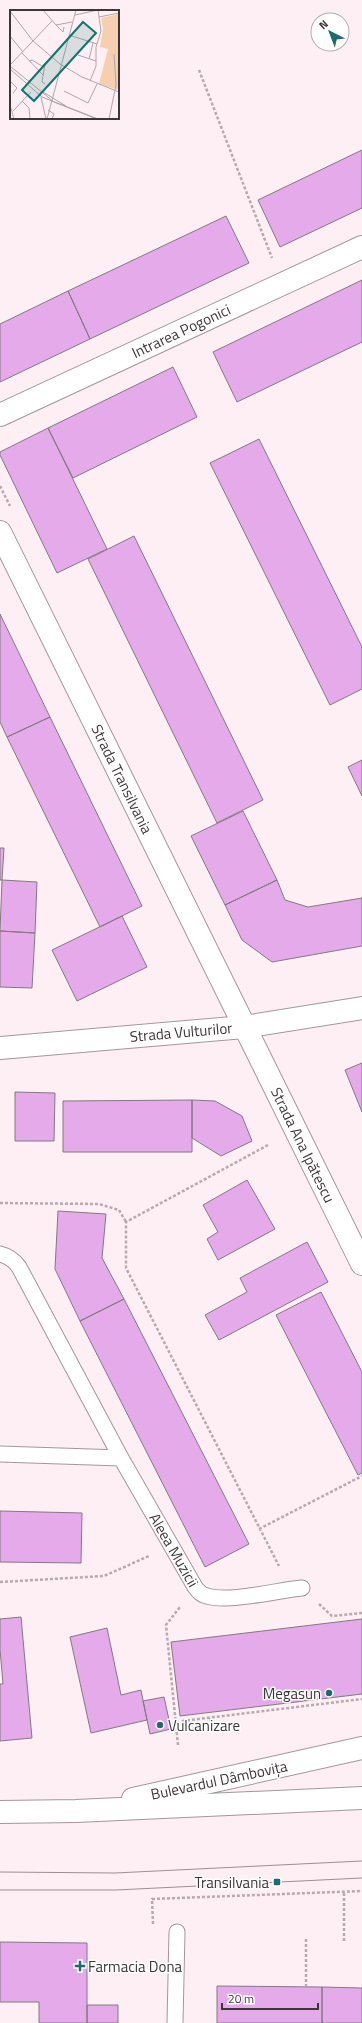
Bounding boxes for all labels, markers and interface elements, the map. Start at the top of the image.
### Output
inset map [10,10,119,119]
north arrow [310,12,350,52]
text: N [315,16,331,33]
street label: Intrarea Pogonici [128,298,234,364]
street label: Strada Transilvania [86,720,159,838]
street label: Strada Vulturilor [129,1016,233,1048]
street label: Strada Ana Ipătescu [265,1083,341,1207]
street label: Aleea Muzicii [144,1509,204,1591]
place label: Megasun [263,1682,321,1705]
marker: Megasun [324,1688,334,1698]
place label: Vulcanizare [168,1714,240,1737]
marker: Vulcanizare [155,1720,165,1730]
street label: Bulevardul Dâmbovița [149,1754,290,1806]
place label: Transilvania [194,1871,269,1894]
marker: Transilvania [272,1877,282,1887]
place label: Farmacia Dona [88,1955,182,1978]
marker: Farmacia Dona [75,1961,85,1971]
scale bar [222,1985,318,2011]
text: 20 m [228,1989,254,2008]

